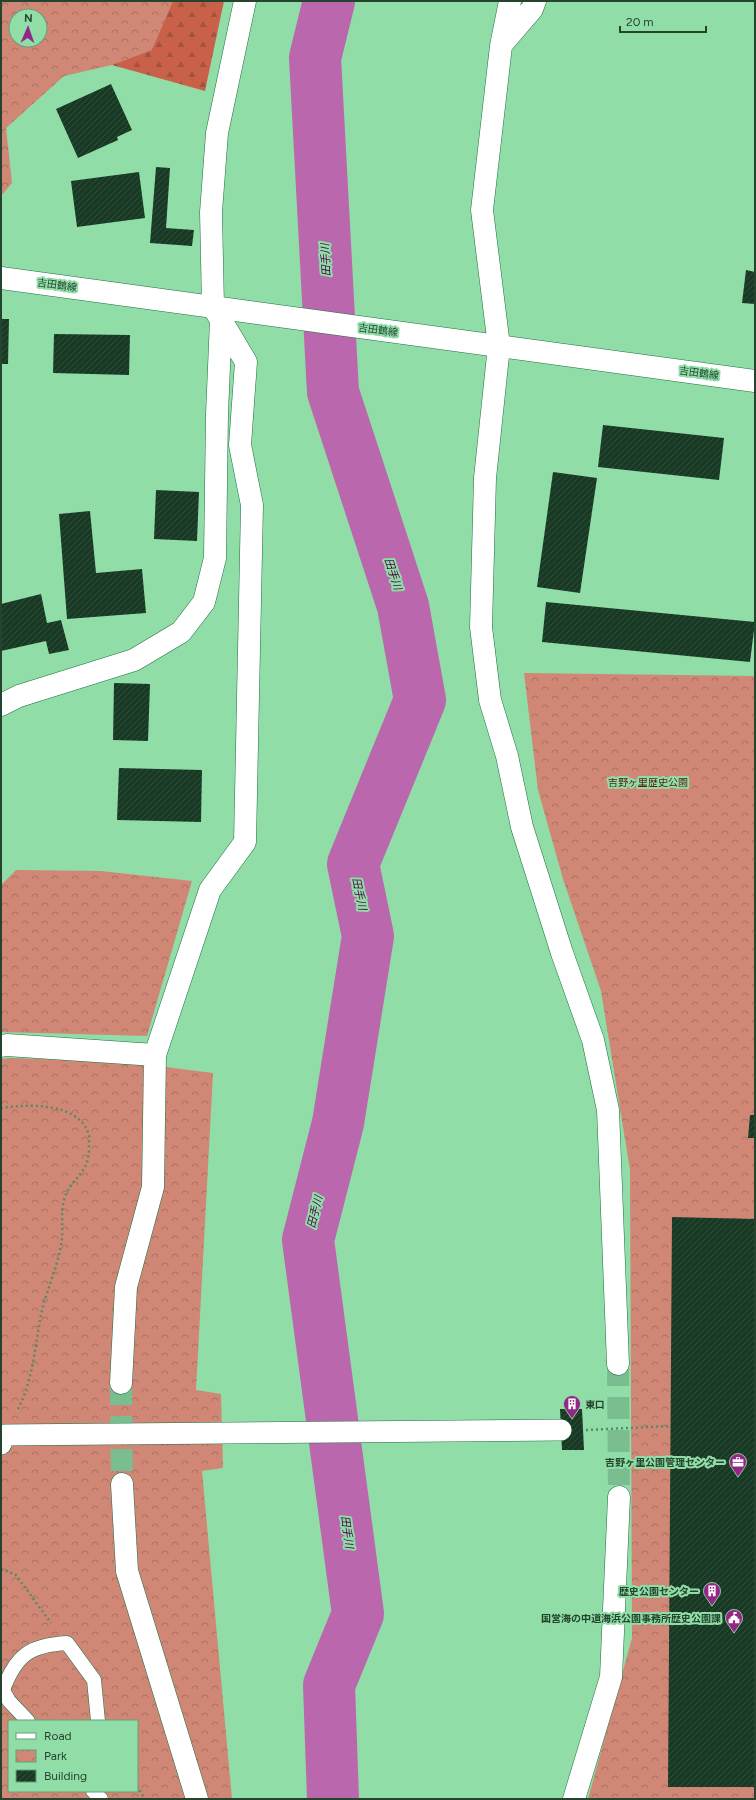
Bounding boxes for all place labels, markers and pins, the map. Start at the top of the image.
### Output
building icon: 東口 [562,1394,582,1419]
place label: 東口 [585,1398,605,1411]
office icon: 吉野ヶ里公園管理センター [728,1452,748,1477]
place label: 吉野ヶ里公園管理センター [605,1456,725,1469]
building icon: 歴史公園センター [702,1581,722,1606]
place label: 歴史公園センター [619,1585,699,1598]
public building icon: 国営海の中道海浜公園事務所歴史公園課 [724,1608,744,1633]
place label: 国営海の中道海浜公園事務所歴史公園課 [541,1612,721,1625]

